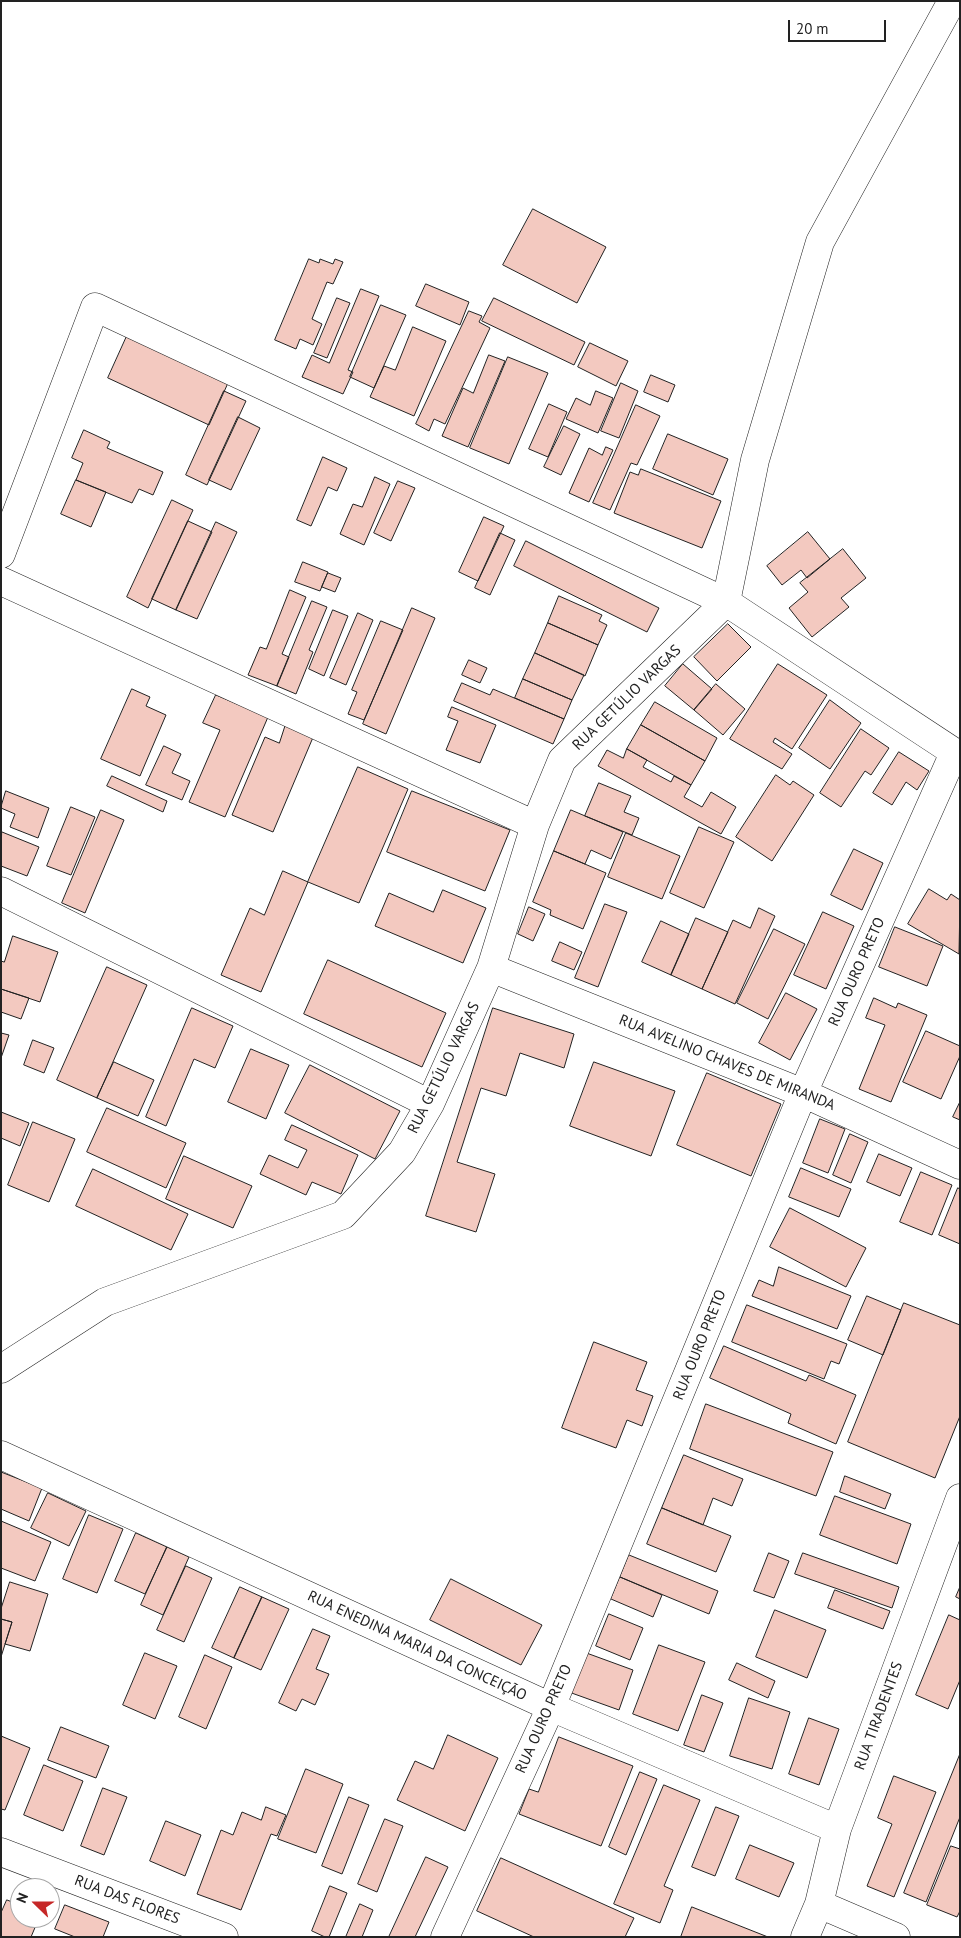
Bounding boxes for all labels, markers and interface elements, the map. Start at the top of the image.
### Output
scale bar [791,10,888,42]
text: 20 m [796,19,829,38]
street label: RUA GETÚLIO VARGAS [569,642,685,754]
street label: RUA OURO PRETO [825,915,889,1029]
street label: RUA GETÚLIO VARGAS [404,999,484,1137]
street label: RUA AVELINO CHAVES DE MIRANDA [616,1011,838,1115]
street label: RUA OURO PRETO [670,1287,730,1403]
street label: RUA ENEDINA MARIA DA CONCEIÇÃO [304,1587,530,1705]
street label: RUA TIRADENTES [851,1659,907,1773]
street label: RUA OURO PRETO [512,1662,576,1776]
street label: RUA DAS FLORES [72,1872,182,1928]
north arrow [10,1878,60,1928]
text: N [12,1890,32,1905]

